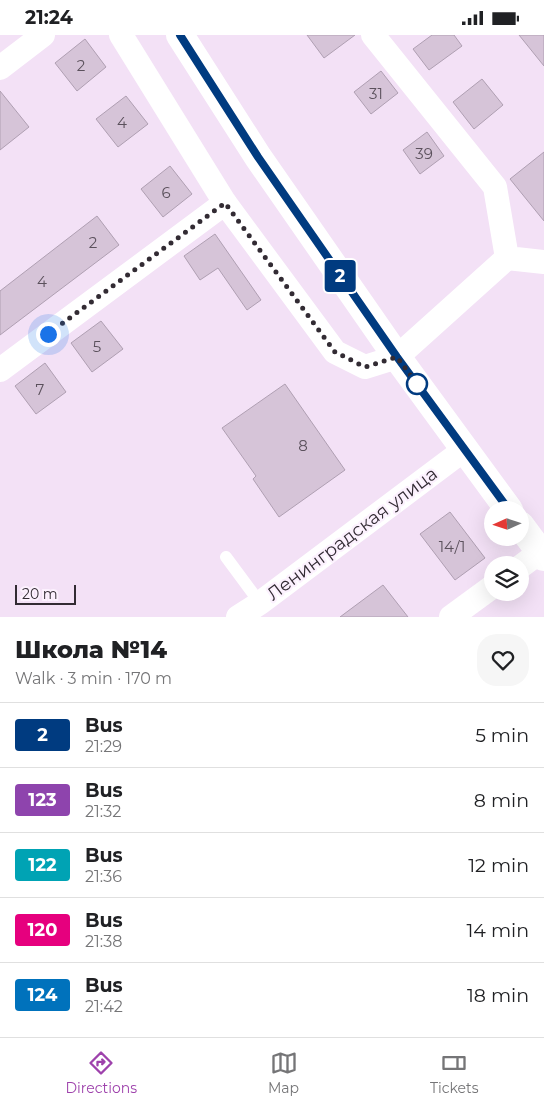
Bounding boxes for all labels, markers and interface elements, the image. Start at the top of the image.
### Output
text: 21:24 [25,6,73,29]
house number: 2 [77,56,85,75]
house number: 31 [369,84,383,103]
house number: 4 [117,113,127,132]
house number: 39 [415,144,433,163]
house number: 6 [161,183,171,202]
house number: 2 [89,233,97,252]
line badge: 2 [324,260,356,292]
text: 2 [335,265,345,287]
house number: 4 [37,272,47,291]
your location [36,322,61,347]
house number: 5 [93,337,101,356]
unlabelled marker [406,373,428,395]
house number: 7 [36,380,45,399]
house number: 8 [298,436,308,455]
street label: Ленинградская улица [262,463,442,605]
north arrow [484,501,529,546]
map controls [484,501,529,601]
house number: 14/1 [439,537,465,556]
button: layers [484,556,529,601]
scale bar [15,582,76,605]
text: 20 m [22,585,58,603]
button: heart [477,634,529,686]
text: Школа №14 [15,635,167,664]
text: Walk · 3 min · 170 m [15,669,172,688]
text: Bus [85,714,123,737]
text: 2 [37,724,48,746]
text: 5 min [475,724,529,747]
text: 21:29 [85,737,122,756]
text: Bus [85,779,123,802]
text: 123 [28,789,57,811]
text: 8 min [474,789,529,812]
text: 21:32 [85,802,121,821]
text: Bus [85,844,123,867]
text: 122 [28,854,57,876]
text: 12 min [468,854,529,877]
text: 21:36 [85,867,122,886]
text: Bus [85,909,123,932]
text: 120 [28,919,57,941]
text: 14 min [466,919,529,942]
text: 21:38 [85,932,123,951]
text: Bus [85,974,123,997]
text: 124 [28,984,57,1006]
text: 18 min [467,984,529,1007]
text: 21:42 [85,997,123,1016]
tab: Directions [65,1049,137,1097]
tab: Map [268,1049,299,1097]
tab: Tickets [430,1049,479,1097]

